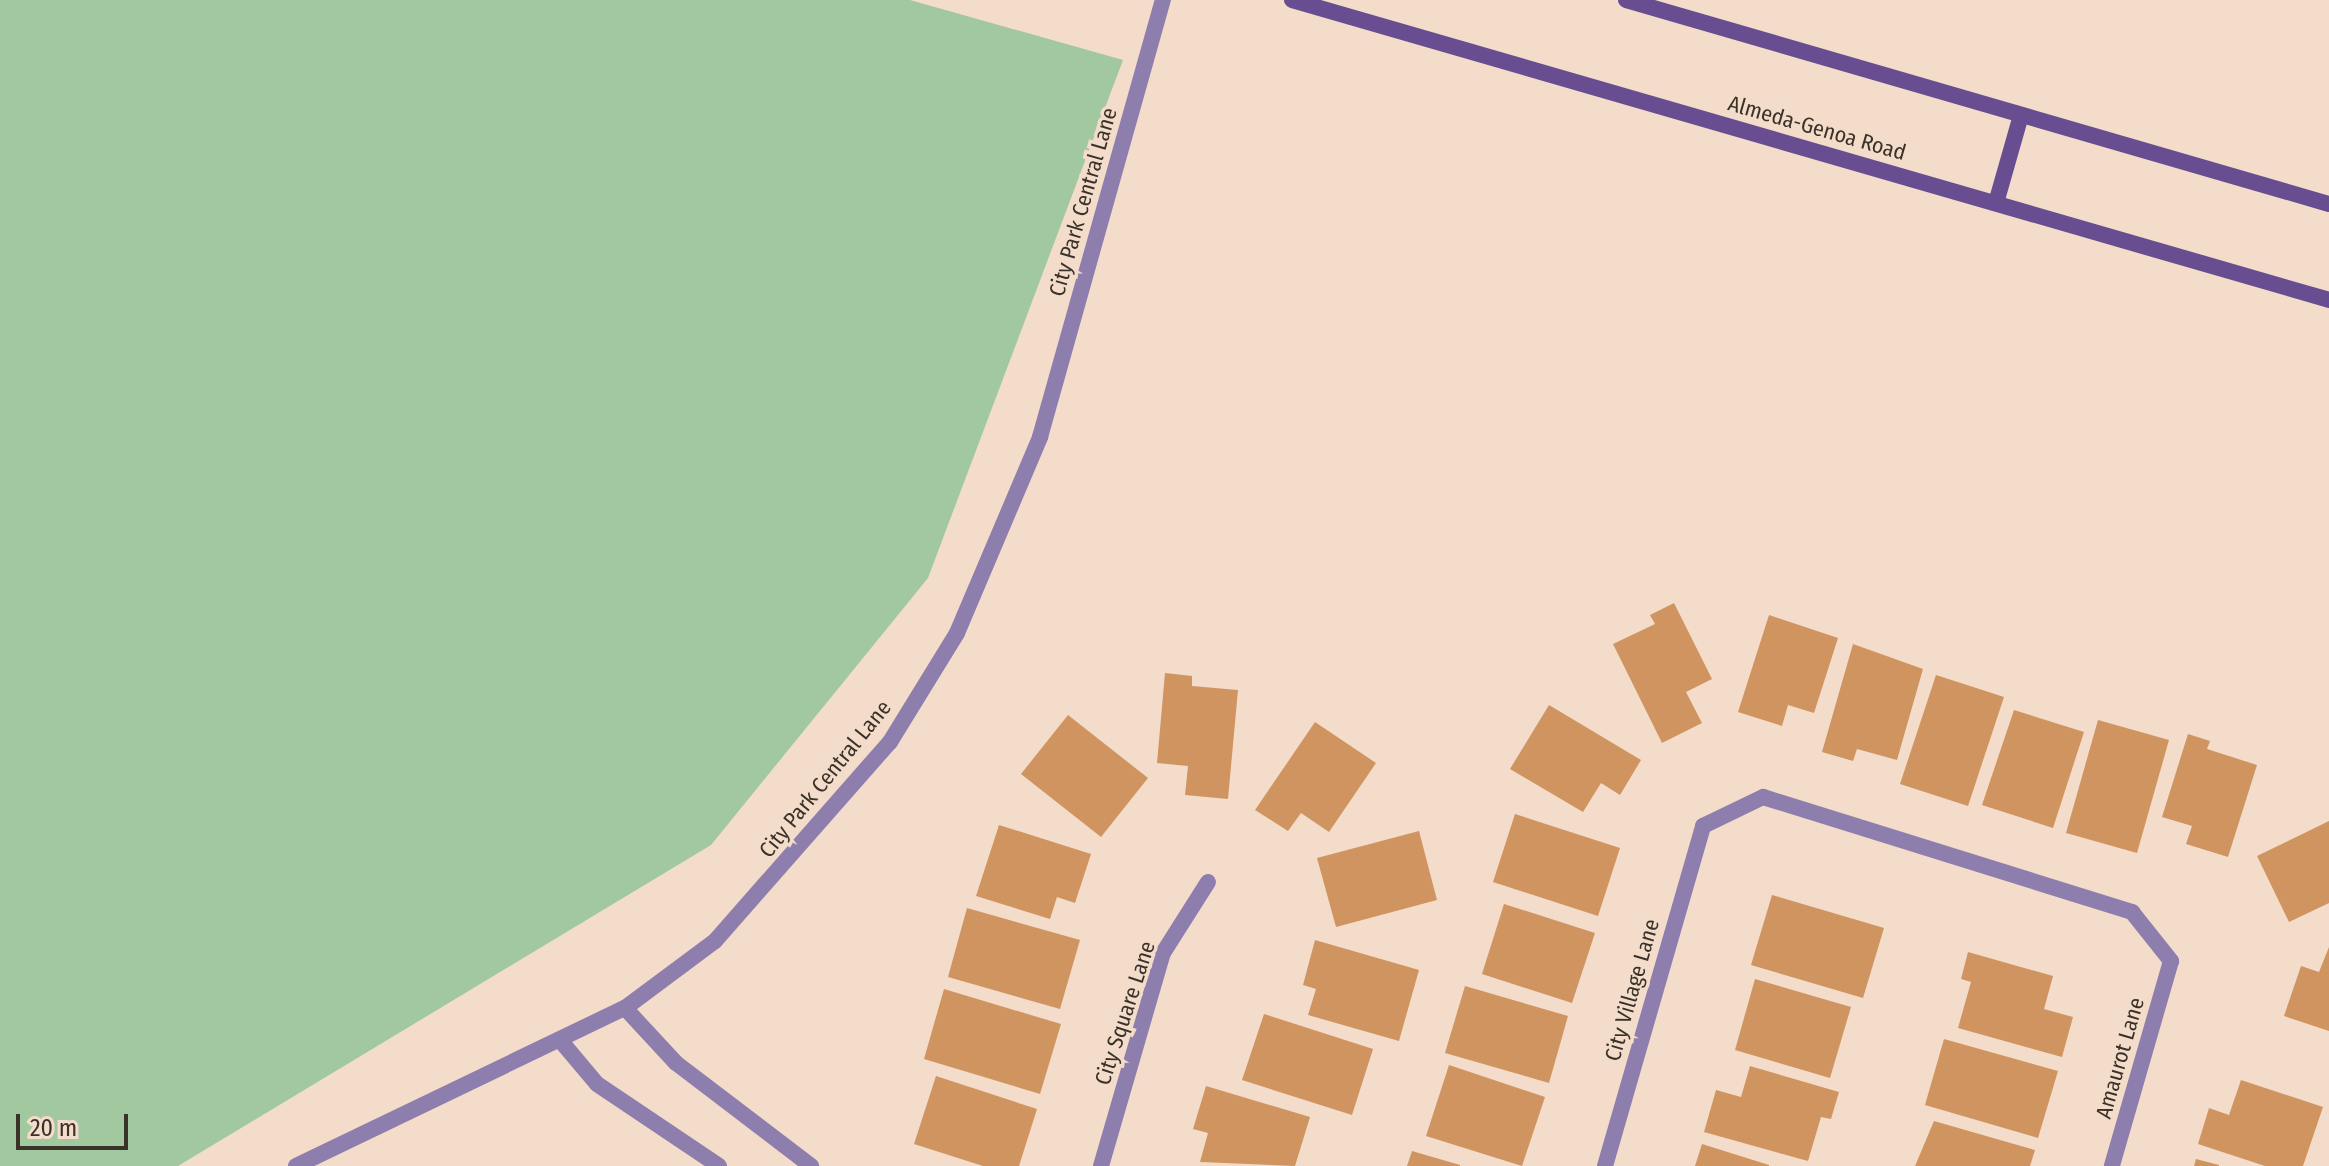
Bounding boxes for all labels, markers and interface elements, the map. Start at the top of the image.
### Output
street label: Almeda-Genoa Road [1725,90,1909,166]
street label: City Park Central Lane [1043,105,1123,299]
street label: City Park Central Lane [753,695,897,863]
street label: City Village Lane [1599,916,1665,1064]
street label: City Square Lane [1089,938,1161,1088]
street label: Amaurot Lane [2090,994,2150,1122]
scale bar [20,1098,132,1148]
text: 20 m [30,1114,77,1142]

